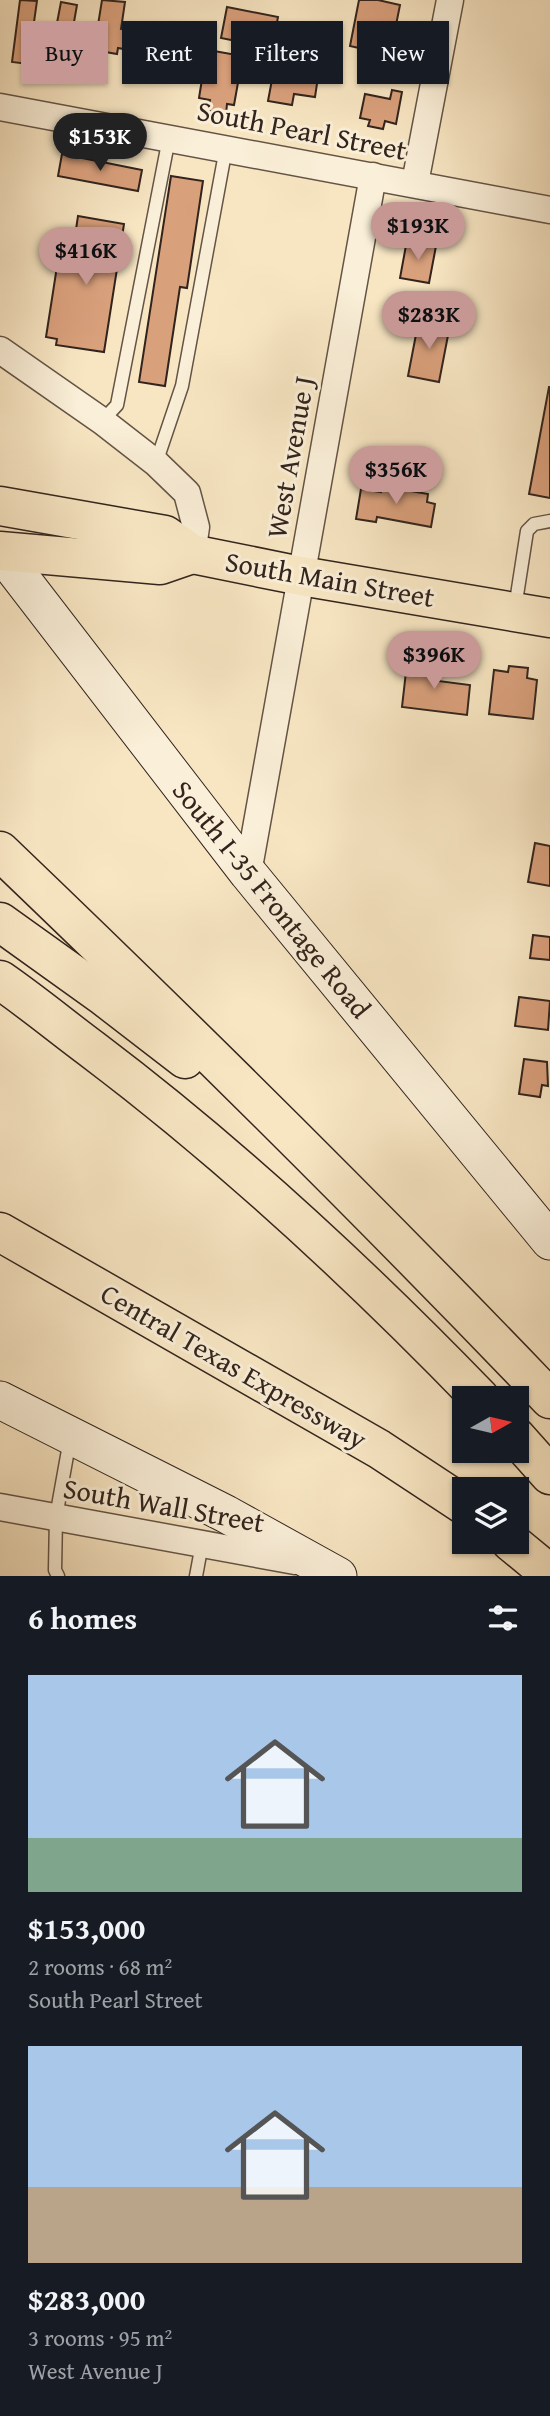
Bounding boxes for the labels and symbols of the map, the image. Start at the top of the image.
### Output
street label: South Pearl Street [194,89,411,170]
pin: $153K [51,114,149,173]
pin: $193K [369,202,467,262]
pin: $416K [37,228,135,287]
pin: $283K [380,292,478,351]
street label: West Avenue J [255,373,324,541]
pin: $356K [347,447,445,506]
street label: South Main Street [222,540,438,617]
pin: $396K [385,632,483,691]
street label: South I-35 Frontage Road [163,771,381,1027]
street label: Central Texas Expressway [94,1273,375,1459]
north arrow [452,1386,528,1463]
street label: South Wall Street [60,1467,268,1542]

